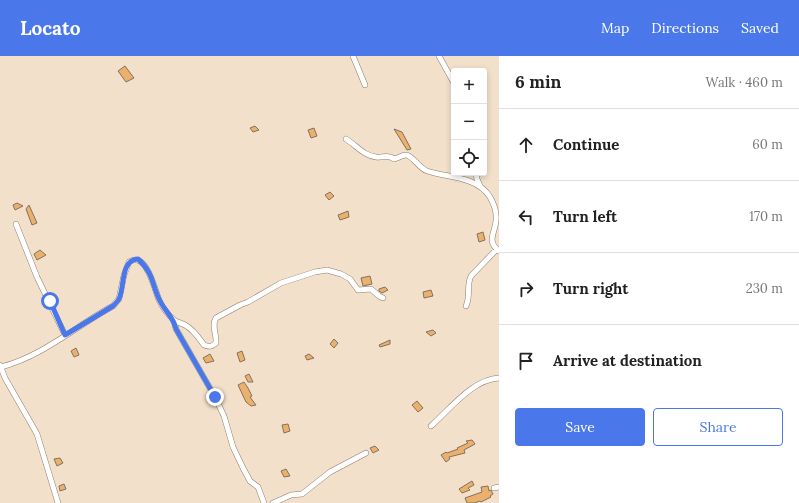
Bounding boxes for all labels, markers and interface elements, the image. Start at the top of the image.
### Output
text: Locato [20,16,81,40]
text: Map [601,19,629,37]
text: Directions [651,19,719,37]
text: Saved [741,19,779,37]
map controls [451,68,487,176]
button: + [451,68,487,104]
text: 6 min [515,71,561,93]
text: Walk · 460 m [706,74,783,91]
button: − [451,104,487,140]
icon: ahead [515,134,537,156]
text: Continue [553,135,619,154]
text: 60 m [752,136,783,153]
button: locate [451,140,487,176]
icon: left [515,206,537,228]
text: Turn left [553,207,617,226]
text: 170 m [749,208,783,225]
icon: right [515,278,537,300]
text: Turn right [553,279,629,298]
text: 230 m [746,280,783,297]
route start [41,292,59,310]
icon: arrive [515,350,537,372]
text: Arrive at destination [553,351,702,370]
route end [206,388,224,406]
button: Save [515,408,645,446]
button: Share [653,408,783,446]

